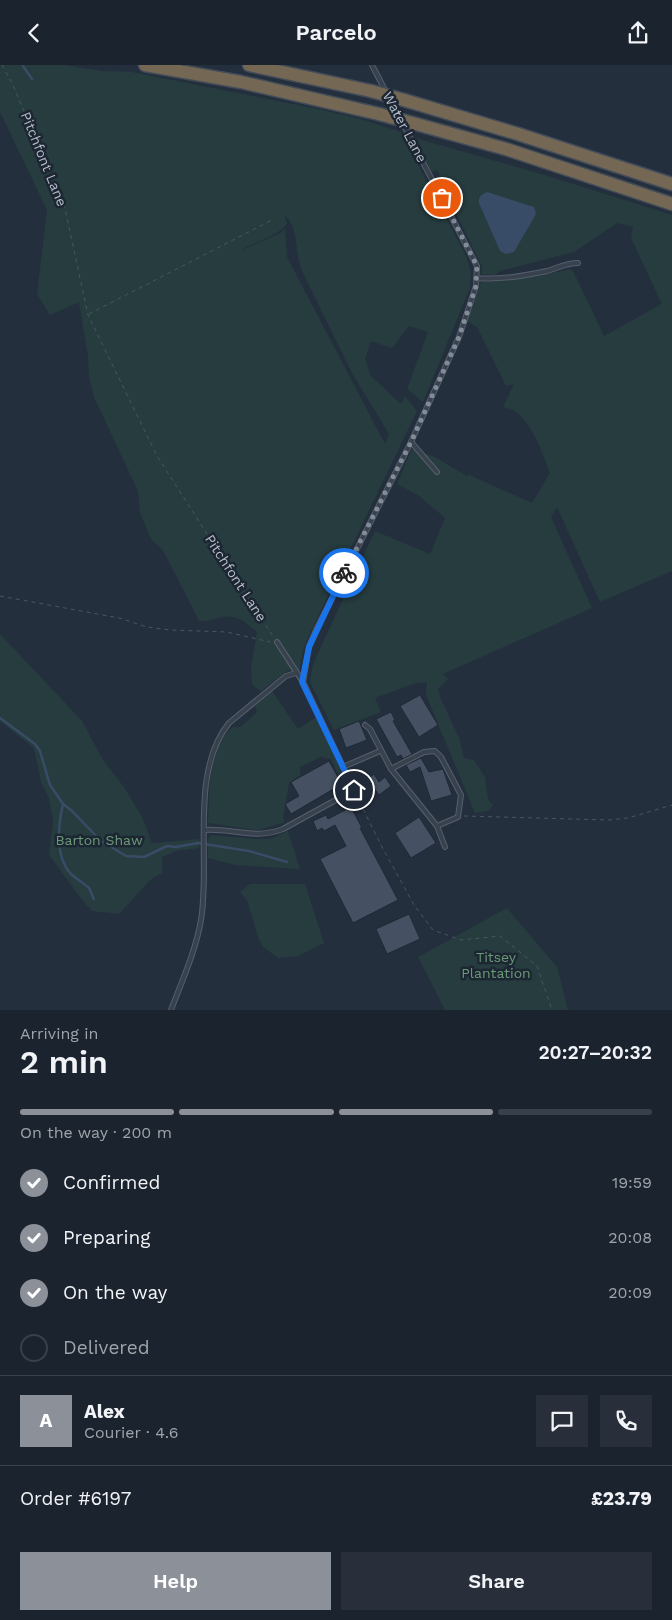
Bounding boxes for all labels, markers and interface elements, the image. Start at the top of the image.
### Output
icon: back [20,19,48,47]
icon: share [624,19,652,47]
text: Parcelo [295,20,377,45]
street label: Water Lane [380,89,430,165]
street label: Pitchfont Lane [18,109,70,209]
pin [421,177,463,219]
icon: bag [428,184,456,212]
street label: Pitchfont Lane [202,531,270,625]
courier [319,548,369,598]
icon: bike [330,559,358,587]
pin [333,769,375,811]
icon: home [340,776,368,804]
park label: Barton Shaw [55,832,143,848]
park label: Titsey Plantation [461,949,531,981]
text: Arriving in [20,1024,98,1043]
text: 20:27–20:32 [538,1041,652,1064]
text: 2 min [20,1043,108,1081]
text: On the way · 200 m [20,1123,172,1142]
icon: check [20,1169,48,1197]
text: Confirmed [63,1171,160,1194]
text: 19:59 [612,1173,652,1192]
icon: check [20,1224,48,1252]
text: Preparing [63,1226,150,1249]
text: 20:08 [608,1228,652,1247]
icon: check [20,1279,48,1307]
text: On the way [63,1281,167,1304]
text: 20:09 [608,1283,652,1302]
text: Delivered [63,1336,150,1359]
button: chat [536,1395,588,1447]
button: phone [600,1395,652,1447]
text: Alex [84,1400,125,1423]
text: A [40,1409,52,1432]
text: Courier · 4.6 [84,1423,179,1442]
text: Order #6197 [20,1487,131,1510]
text: £23.79 [591,1487,652,1510]
button: Help [20,1552,331,1610]
button: Share [341,1552,652,1610]

